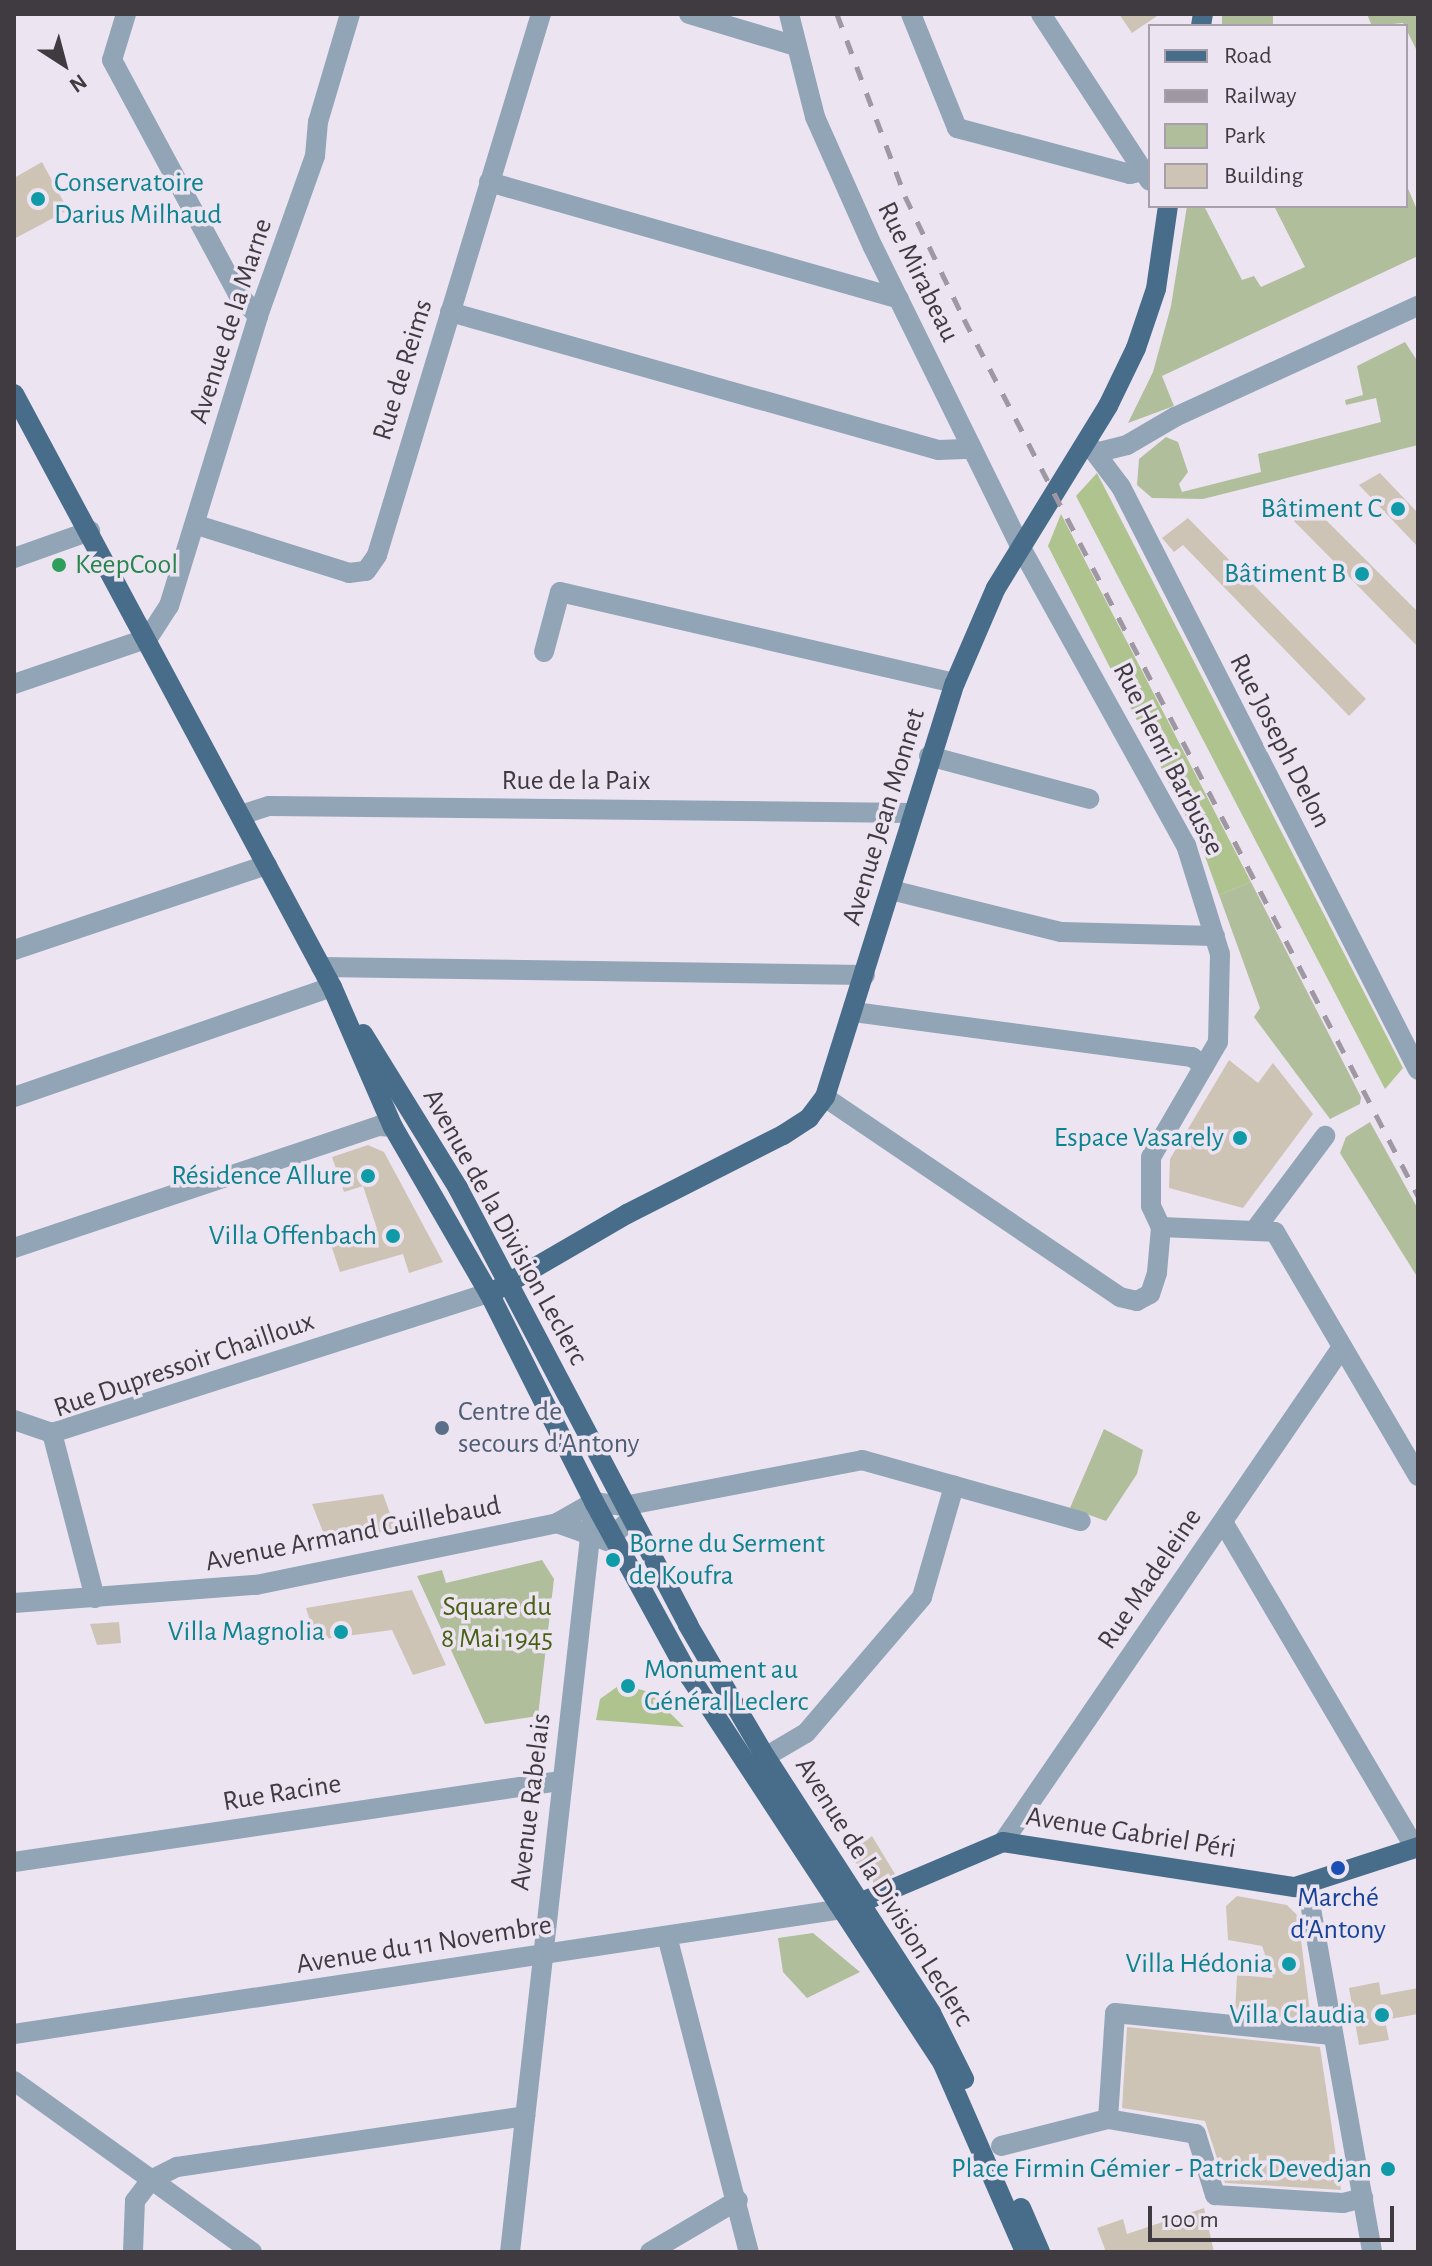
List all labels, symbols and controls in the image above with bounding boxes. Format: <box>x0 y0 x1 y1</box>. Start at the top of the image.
north arrow <box>24 24 104 104</box>
legend <box>1148 24 1408 208</box>
text: Road <box>1224 44 1272 68</box>
text: N <box>65 70 91 97</box>
text: Railway <box>1224 84 1296 108</box>
text: Park <box>1224 124 1265 148</box>
text: Building <box>1224 164 1303 188</box>
place label: Conservatoire Darius Milhaud <box>54 166 222 232</box>
marker: Conservatoire Darius Milhaud <box>29 190 47 208</box>
street label: Rue Mirabeau <box>870 196 966 348</box>
street label: Avenue de la Marne <box>182 214 280 428</box>
street label: Rue de Reims <box>366 295 440 445</box>
place label: Bâtiment C <box>1260 492 1382 526</box>
marker: Bâtiment C <box>1389 500 1407 518</box>
place label: KeepCool <box>75 548 178 582</box>
marker: KeepCool <box>50 556 68 574</box>
place label: Bâtiment B <box>1224 557 1346 591</box>
marker: Bâtiment B <box>1353 565 1371 583</box>
street label: Rue Joseph Delon <box>1222 648 1338 834</box>
street label: Rue Henri Barbusse <box>1105 657 1231 861</box>
street label: Avenue Jean Monnet <box>835 705 933 929</box>
street label: Rue de la Paix <box>502 764 650 798</box>
street label: Avenue de la Division Leclerc <box>415 1083 595 1371</box>
place label: Espace Vasarely <box>1054 1121 1224 1155</box>
marker: Espace Vasarely <box>1231 1129 1249 1147</box>
place label: Résidence Allure <box>171 1159 352 1193</box>
marker: Résidence Allure <box>359 1167 377 1185</box>
place label: Villa Offenbach <box>209 1219 377 1253</box>
marker: Villa Offenbach <box>384 1227 402 1245</box>
street label: Rue Dupressoir Chailloux <box>50 1305 318 1425</box>
place label: Centre de secours d'Antony <box>458 1395 640 1461</box>
marker: Centre de secours d'Antony <box>433 1419 451 1437</box>
street label: Avenue Armand Guillebaud <box>203 1489 503 1579</box>
street label: Rue Madeleine <box>1091 1502 1209 1656</box>
place label: Borne du Serment de Koufra <box>629 1527 825 1593</box>
marker: Borne du Serment de Koufra <box>604 1551 622 1569</box>
park label: Square du 8 Mai 1945 <box>441 1590 553 1656</box>
place label: Villa Magnolia <box>168 1615 325 1649</box>
marker: Villa Magnolia <box>332 1623 350 1641</box>
place label: Monument au Général Leclerc <box>644 1653 808 1719</box>
marker: Monument au Général Leclerc <box>619 1677 637 1695</box>
street label: Avenue Rabelais <box>503 1711 559 1893</box>
street label: Avenue de la Division Leclerc <box>787 1751 981 2033</box>
street label: Rue Racine <box>220 1767 344 1819</box>
street label: Avenue Gabriel Péri <box>1024 1800 1238 1866</box>
marker: Marché d'Antony <box>1329 1859 1347 1877</box>
place label: Marché d'Antony <box>1290 1881 1386 1947</box>
street label: Avenue du 11 Novembre <box>294 1908 554 1982</box>
place label: Villa Hédonia <box>1125 1947 1273 1981</box>
marker: Villa Hédonia <box>1280 1955 1298 1973</box>
place label: Villa Claudia <box>1229 1998 1366 2032</box>
marker: Villa Claudia <box>1373 2006 1391 2024</box>
place label: Place Firmin Gémier - Patrick Devedjan <box>951 2152 1372 2186</box>
marker: Place Firmin Gémier - Patrick Devedjan <box>1379 2160 1397 2178</box>
scale bar <box>1152 2190 1398 2240</box>
text: 100 m <box>1162 2208 1219 2232</box>

